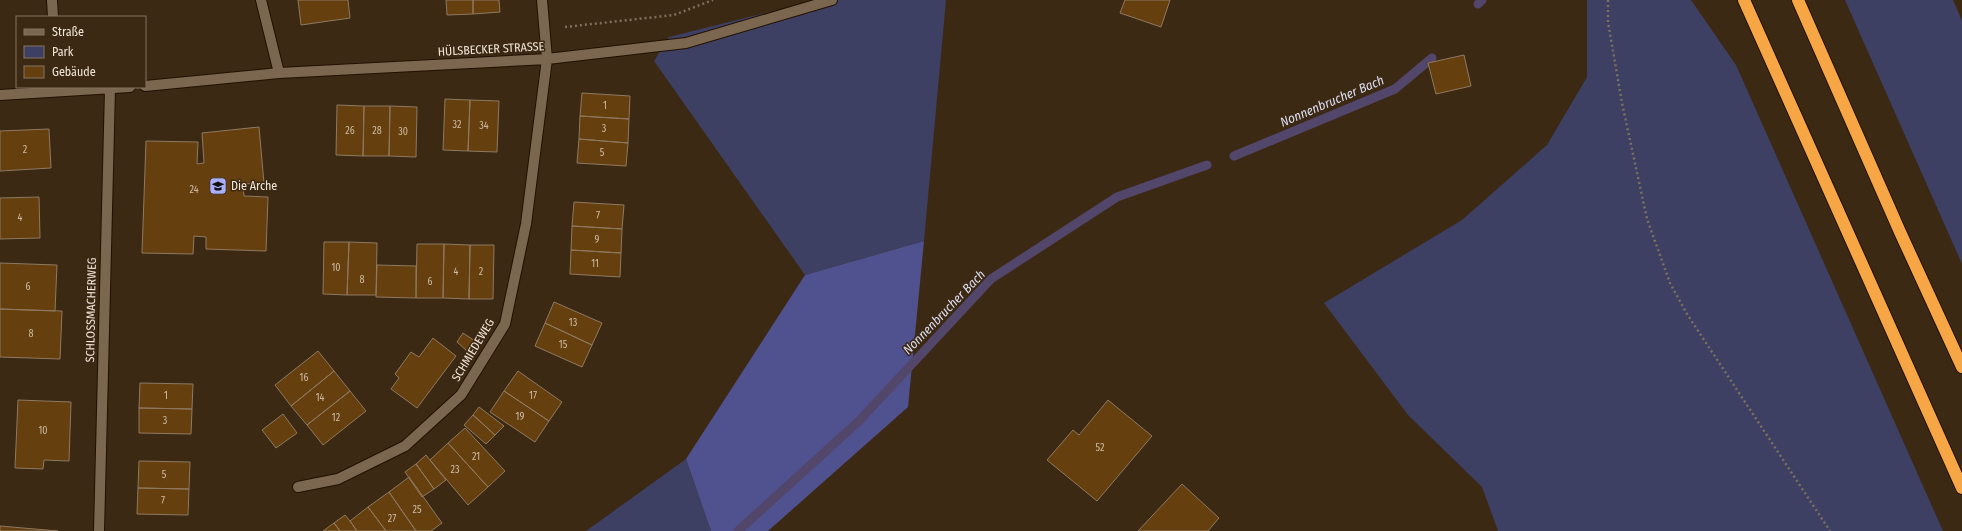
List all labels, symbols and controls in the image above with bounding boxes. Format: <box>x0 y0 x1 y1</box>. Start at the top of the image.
legend <box>16 16 146 88</box>
text: Straße <box>52 25 84 39</box>
street label: HÜLSBECKER STRASSE <box>437 37 545 59</box>
text: Park <box>52 45 74 59</box>
text: Gebäude <box>52 65 96 79</box>
water label: Nonnenbrucher Bach <box>1278 72 1386 130</box>
house number: 1 <box>603 100 607 112</box>
house number: 32 <box>453 119 462 131</box>
house number: 34 <box>479 120 489 132</box>
house number: 3 <box>602 123 607 135</box>
house number: 26 <box>345 125 355 137</box>
house number: 28 <box>372 125 382 137</box>
house number: 30 <box>398 126 408 138</box>
house number: 2 <box>23 144 28 156</box>
house number: 5 <box>600 147 605 159</box>
school or university icon: Die Arche <box>208 176 228 196</box>
place label: Die Arche <box>231 179 277 193</box>
house number: 24 <box>189 184 199 196</box>
house number: 7 <box>596 210 600 222</box>
house number: 4 <box>18 212 23 224</box>
house number: 9 <box>595 234 600 246</box>
street label: SCHLOSSMACHERWEG <box>83 257 99 363</box>
house number: 11 <box>591 258 599 270</box>
house number: 10 <box>331 262 341 274</box>
house number: 4 <box>454 266 459 278</box>
house number: 2 <box>479 266 484 278</box>
water label: Nonnenbrucher Bach <box>900 267 988 357</box>
house number: 8 <box>360 274 365 286</box>
house number: 6 <box>428 276 433 288</box>
house number: 6 <box>26 281 31 293</box>
street label: SCHMIEDEWEG <box>449 316 497 384</box>
house number: 13 <box>569 317 578 329</box>
house number: 8 <box>29 328 34 340</box>
house number: 15 <box>559 339 568 351</box>
house number: 16 <box>300 372 308 384</box>
house number: 1 <box>164 390 168 402</box>
house number: 17 <box>529 390 537 402</box>
house number: 14 <box>316 392 325 404</box>
house number: 19 <box>516 411 525 423</box>
house number: 12 <box>332 412 341 424</box>
house number: 3 <box>163 415 168 427</box>
house number: 10 <box>38 425 48 437</box>
house number: 52 <box>1096 442 1105 454</box>
house number: 21 <box>472 451 480 463</box>
house number: 23 <box>451 464 460 476</box>
house number: 5 <box>162 469 167 481</box>
house number: 7 <box>161 495 165 507</box>
house number: 25 <box>413 504 422 516</box>
house number: 27 <box>388 513 396 525</box>

